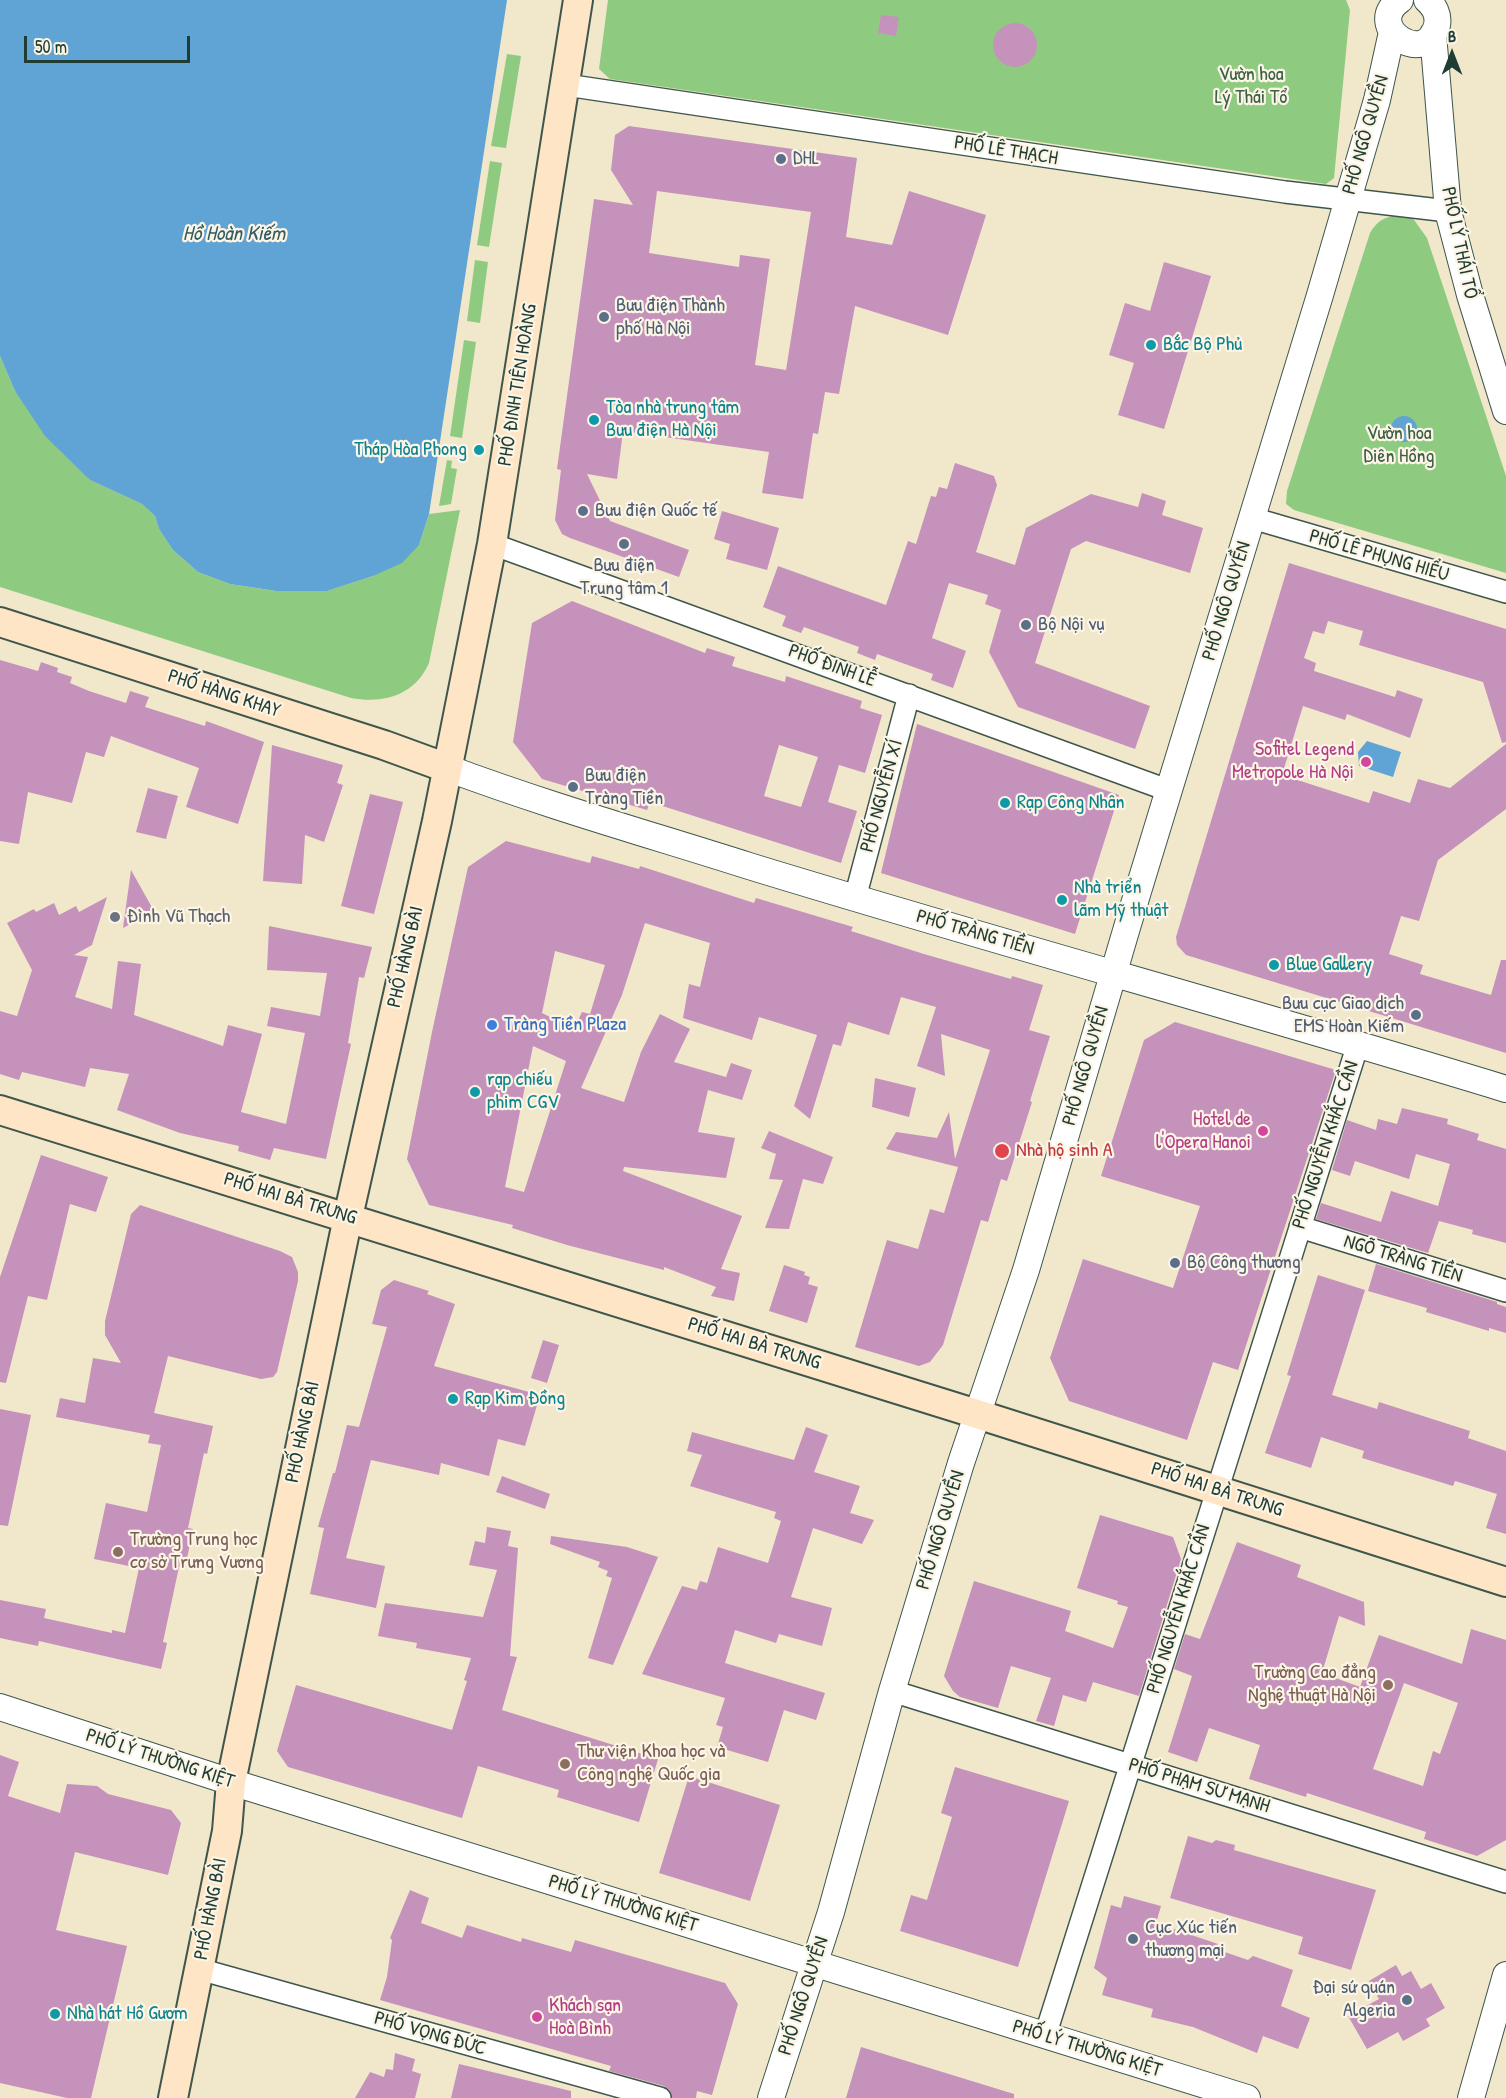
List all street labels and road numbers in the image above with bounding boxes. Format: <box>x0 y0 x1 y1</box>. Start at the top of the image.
street label: PHỐ NGÔ QUYỀN <box>1338 73 1394 197</box>
street label: PHỐ LÊ THẠCH <box>953 131 1059 171</box>
street label: PHỐ LÝ THÁI TỔ <box>1435 185 1483 301</box>
street label: PHỐ ĐINH TIÊN HOÀNG <box>493 302 543 468</box>
street label: PHỐ LÊ PHỤNG HIỂU <box>1306 525 1452 587</box>
street label: PHỐ NGÔ QUYỀN <box>1198 539 1256 663</box>
street label: PHỐ ĐINH LỄ <box>785 639 879 693</box>
street label: PHỐ HÀNG KHAY <box>165 664 283 724</box>
street label: PHỐ NGUYỄN XÍ <box>855 737 909 855</box>
street label: PHỐ HÀNG BÀI <box>383 904 429 1010</box>
street label: PHỐ TRÀNG TIỀN <box>913 905 1037 961</box>
street label: PHỐ NGÔ QUYỀN <box>1058 1004 1114 1128</box>
street label: PHỐ NGUYỄN KHẮC CẦN <box>1287 1058 1365 1232</box>
street label: PHỐ HAI BÀ TRƯNG <box>221 1167 359 1231</box>
street label: NGÕ TRÀNG TIỀN <box>1341 1230 1465 1288</box>
street label: PHỐ HAI BÀ TRƯNG <box>685 1312 823 1376</box>
street label: PHỐ HÀNG BÀI <box>281 1379 325 1485</box>
street label: PHỐ HAI BÀ TRƯNG <box>1148 1457 1286 1523</box>
street label: PHỐ NGÔ QUYỀN <box>912 1468 970 1592</box>
street label: PHỐ NGUYỄN KHẮC CẦN <box>1142 1522 1216 1696</box>
street label: PHỐ LÝ THƯỜNG KIỆT <box>83 1724 237 1794</box>
street label: PHỐ PHẠM SƯ MẠNH <box>1125 1753 1273 1819</box>
street label: PHỐ HÀNG BÀI <box>189 1856 233 1962</box>
street label: PHỐ LÝ THƯỜNG KIỆT <box>546 1870 700 1938</box>
street label: PHỐ NGÔ QUYỀN <box>774 1934 834 2058</box>
street label: PHỐ VỌNG ĐỨC <box>371 2007 489 2061</box>
street label: PHỐ LÝ THƯỜNG KIỆT <box>1010 2015 1164 2083</box>

